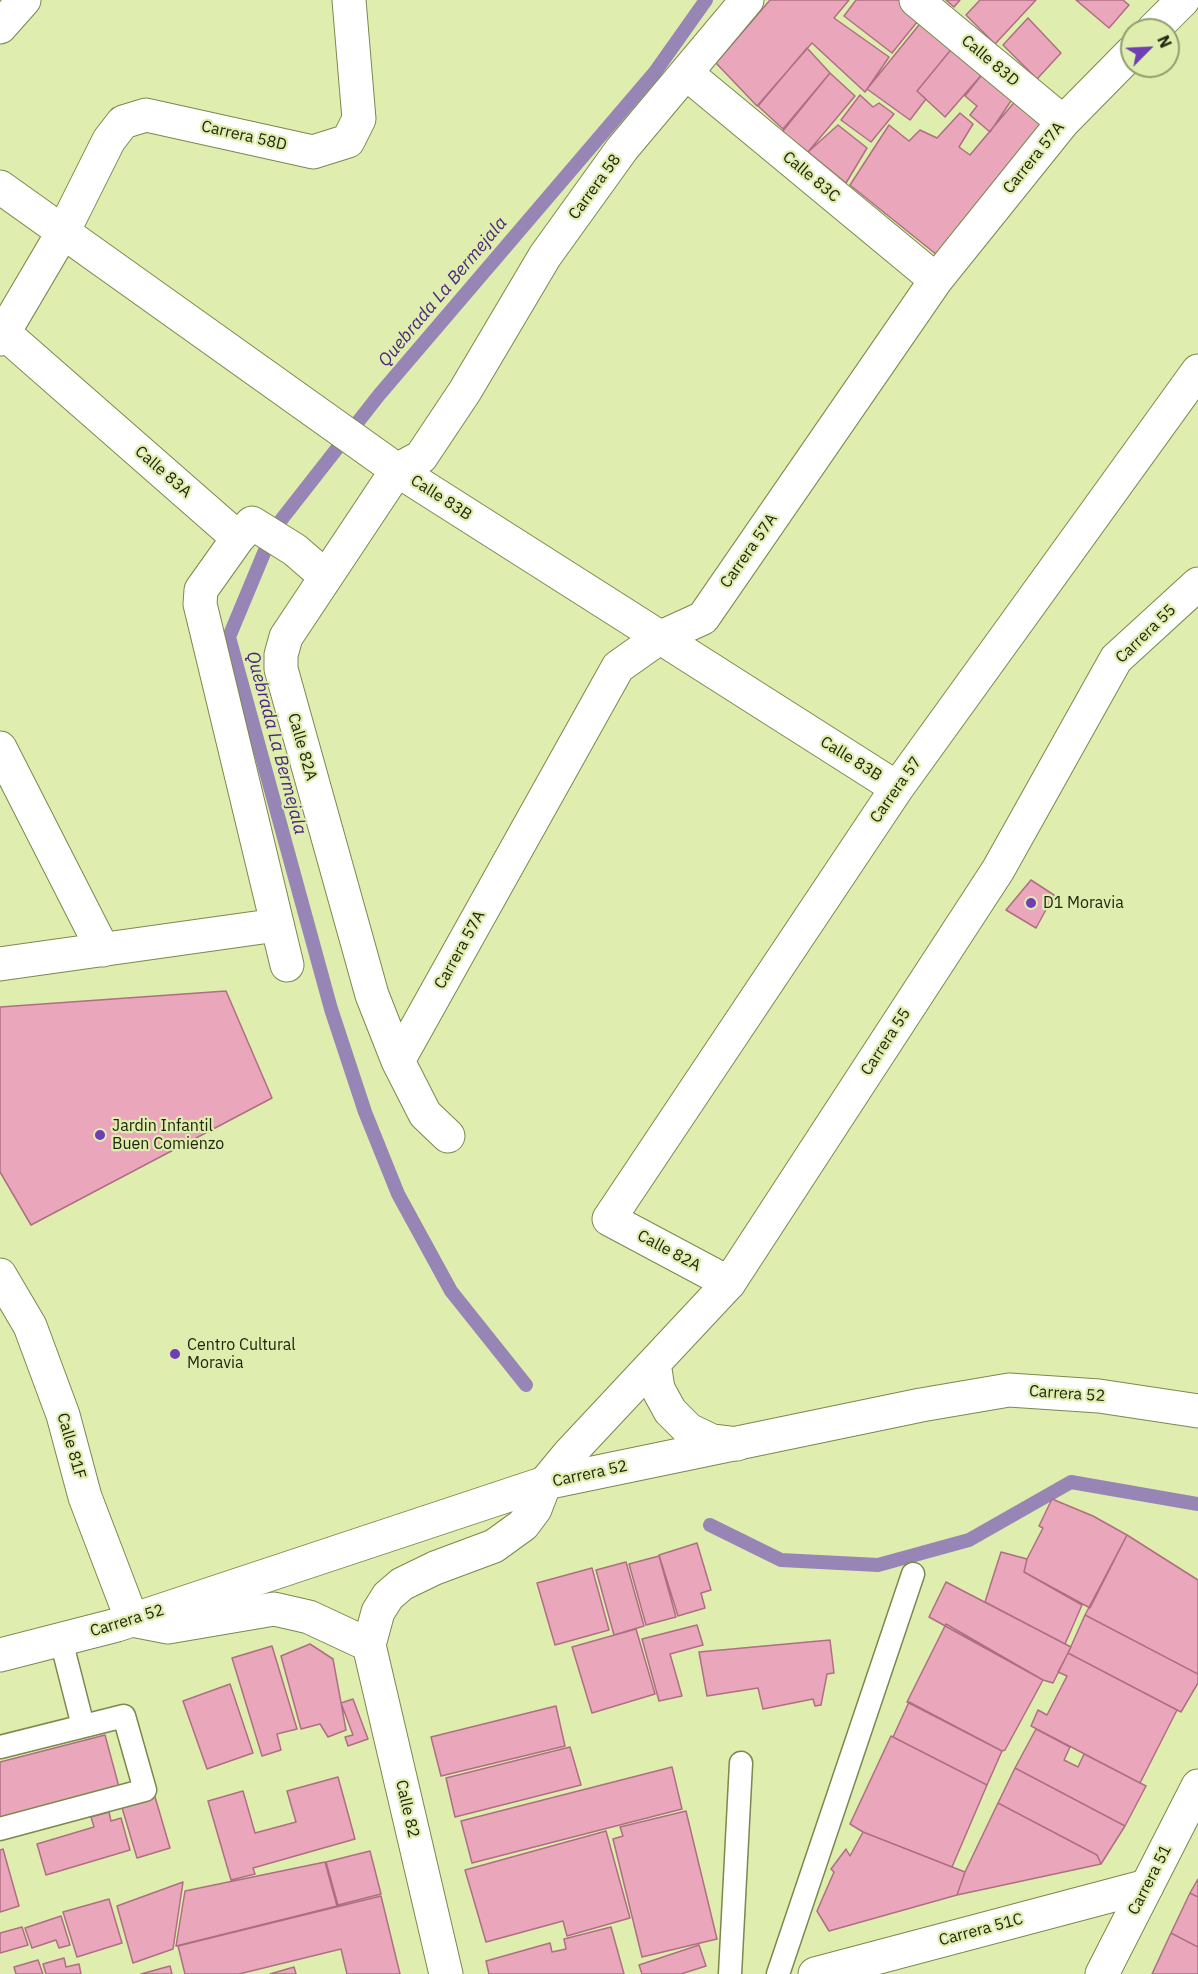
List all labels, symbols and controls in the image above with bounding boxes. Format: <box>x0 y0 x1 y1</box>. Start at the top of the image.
north arrow <box>1120 18 1180 78</box>
street label: Calle 83D <box>957 31 1023 91</box>
text: N <box>1153 32 1176 51</box>
street label: Carrera 58D <box>199 117 289 155</box>
street label: Carrera 57A <box>999 118 1069 198</box>
street label: Calle 83C <box>778 148 844 206</box>
street label: Carrera 58 <box>565 151 625 223</box>
water label: Quebrada La Bermejala <box>374 213 512 371</box>
street label: Calle 83A <box>131 442 195 502</box>
street label: Calle 83B <box>407 471 475 525</box>
street label: Carrera 57A <box>716 510 782 592</box>
street label: Carrera 55 <box>1112 601 1180 667</box>
water label: Quebrada La Bermejala <box>241 649 311 837</box>
street label: Calle 82A <box>283 711 321 783</box>
street label: Calle 83B <box>817 732 885 786</box>
street label: Carrera 57 <box>866 753 926 827</box>
place label: D1 Moravia <box>1043 893 1124 913</box>
marker: D1 Moravia <box>1024 896 1038 910</box>
street label: Carrera 57A <box>431 908 489 992</box>
street label: Carrera 55 <box>857 1005 915 1079</box>
place label: Jardin Infantil Buen Comienzo <box>112 1116 224 1154</box>
marker: Jardin Infantil Buen Comienzo <box>93 1128 107 1142</box>
street label: Calle 82A <box>634 1226 704 1276</box>
place label: Centro Cultural Moravia <box>187 1335 296 1373</box>
marker: Centro Cultural Moravia <box>168 1347 182 1361</box>
street label: Carrera 52 <box>1028 1382 1106 1406</box>
street label: Calle 81F <box>52 1411 90 1481</box>
street label: Carrera 52 <box>551 1457 629 1491</box>
street label: Carrera 52 <box>88 1601 166 1641</box>
street label: Calle 82 <box>391 1778 423 1840</box>
street label: Carrera 51 <box>1124 1842 1176 1918</box>
street label: Carrera 51C <box>937 1910 1025 1950</box>

